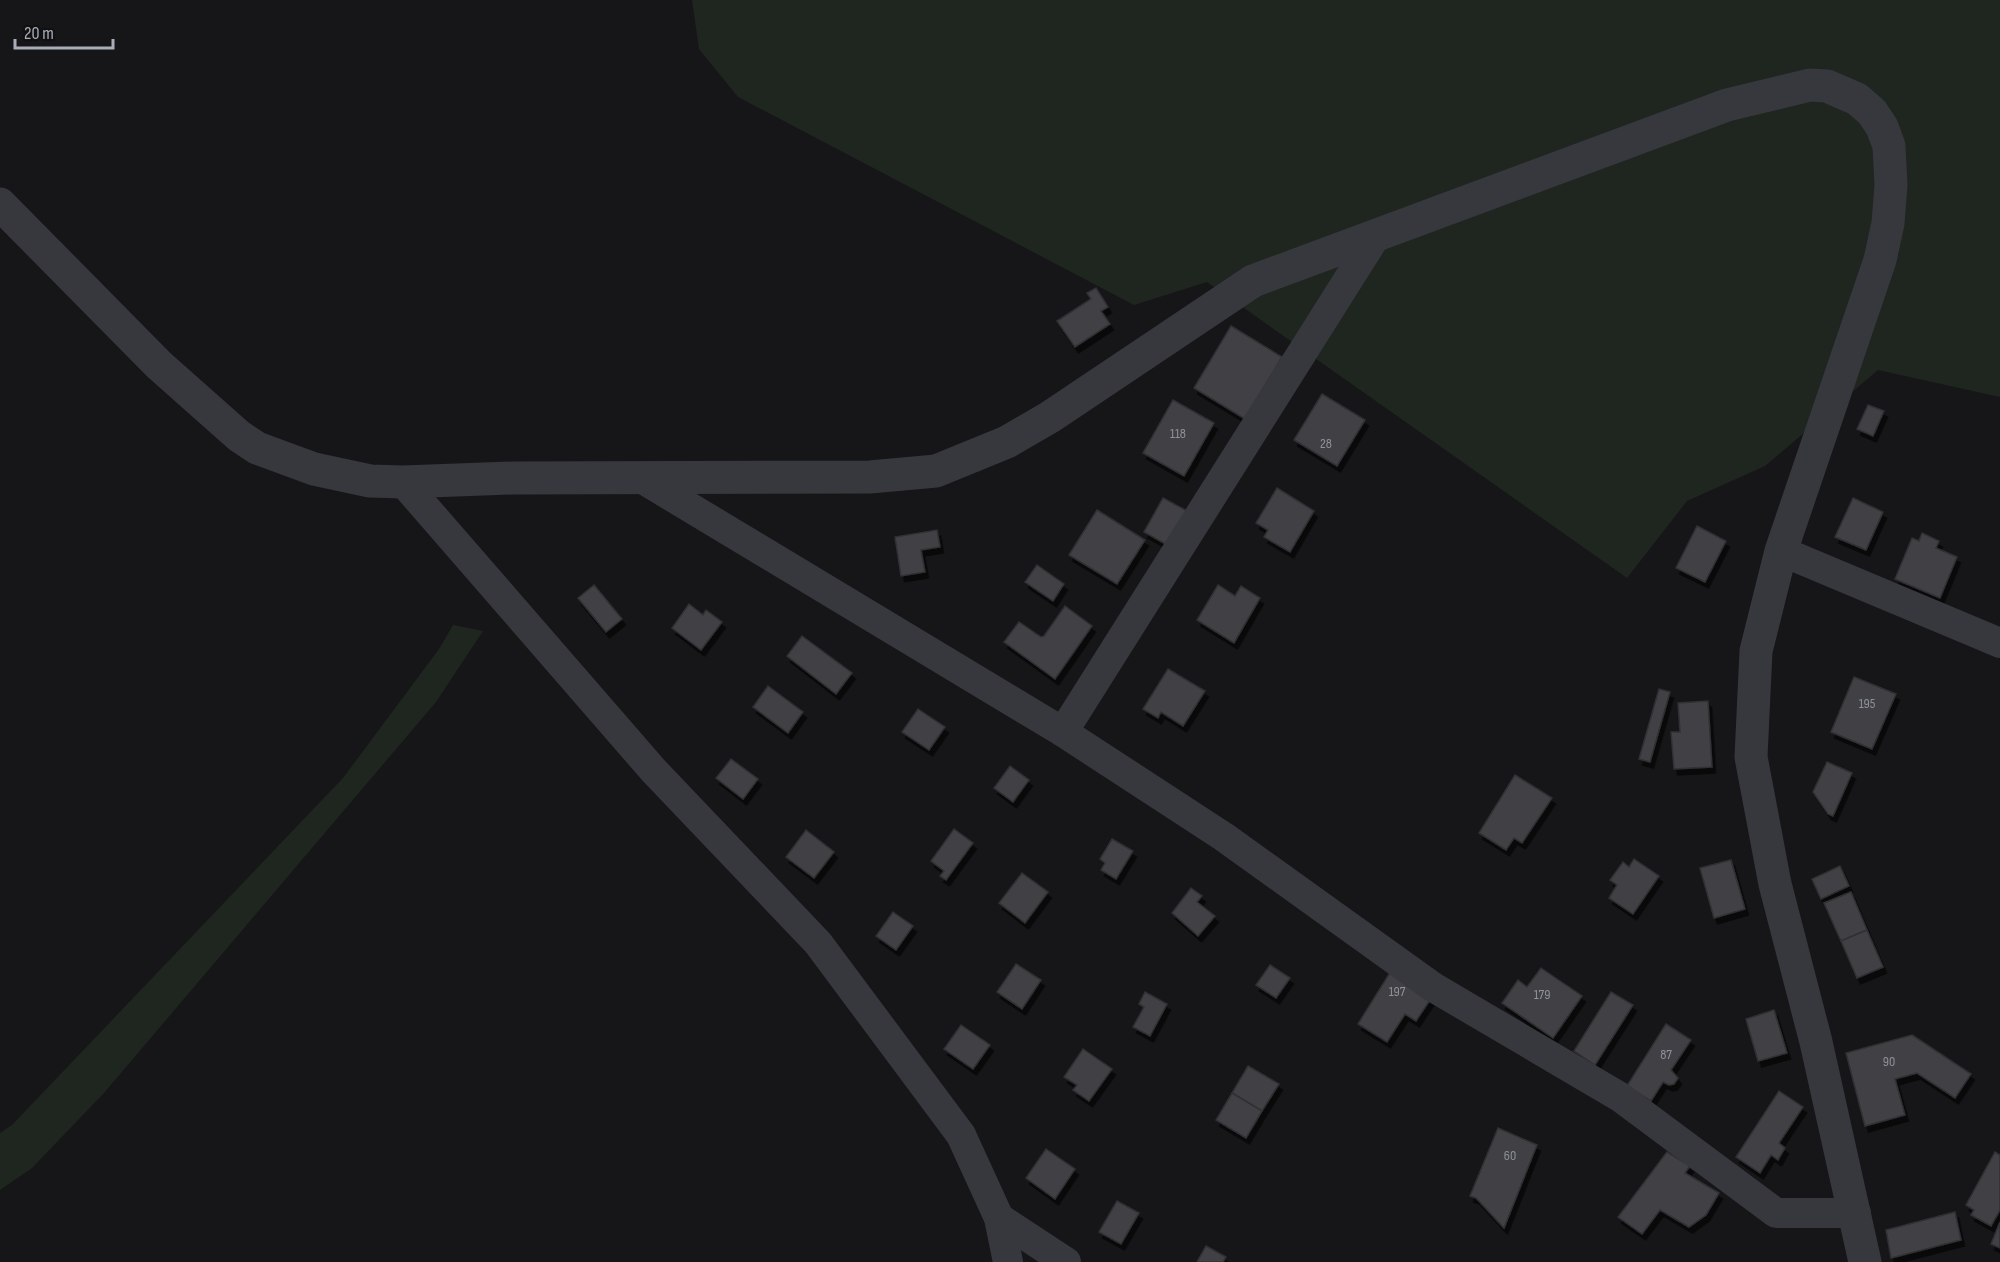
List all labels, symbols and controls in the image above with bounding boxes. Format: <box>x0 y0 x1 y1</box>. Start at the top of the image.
scale bar <box>15 12 112 50</box>
text: 20 m <box>24 23 54 44</box>
house number: 118 <box>1170 425 1186 442</box>
house number: 28 <box>1320 435 1332 452</box>
house number: 195 <box>1859 695 1876 712</box>
house number: 197 <box>1389 983 1406 1000</box>
house number: 179 <box>1534 986 1550 1003</box>
house number: 87 <box>1660 1046 1672 1063</box>
house number: 90 <box>1883 1053 1895 1070</box>
house number: 60 <box>1504 1147 1516 1164</box>

